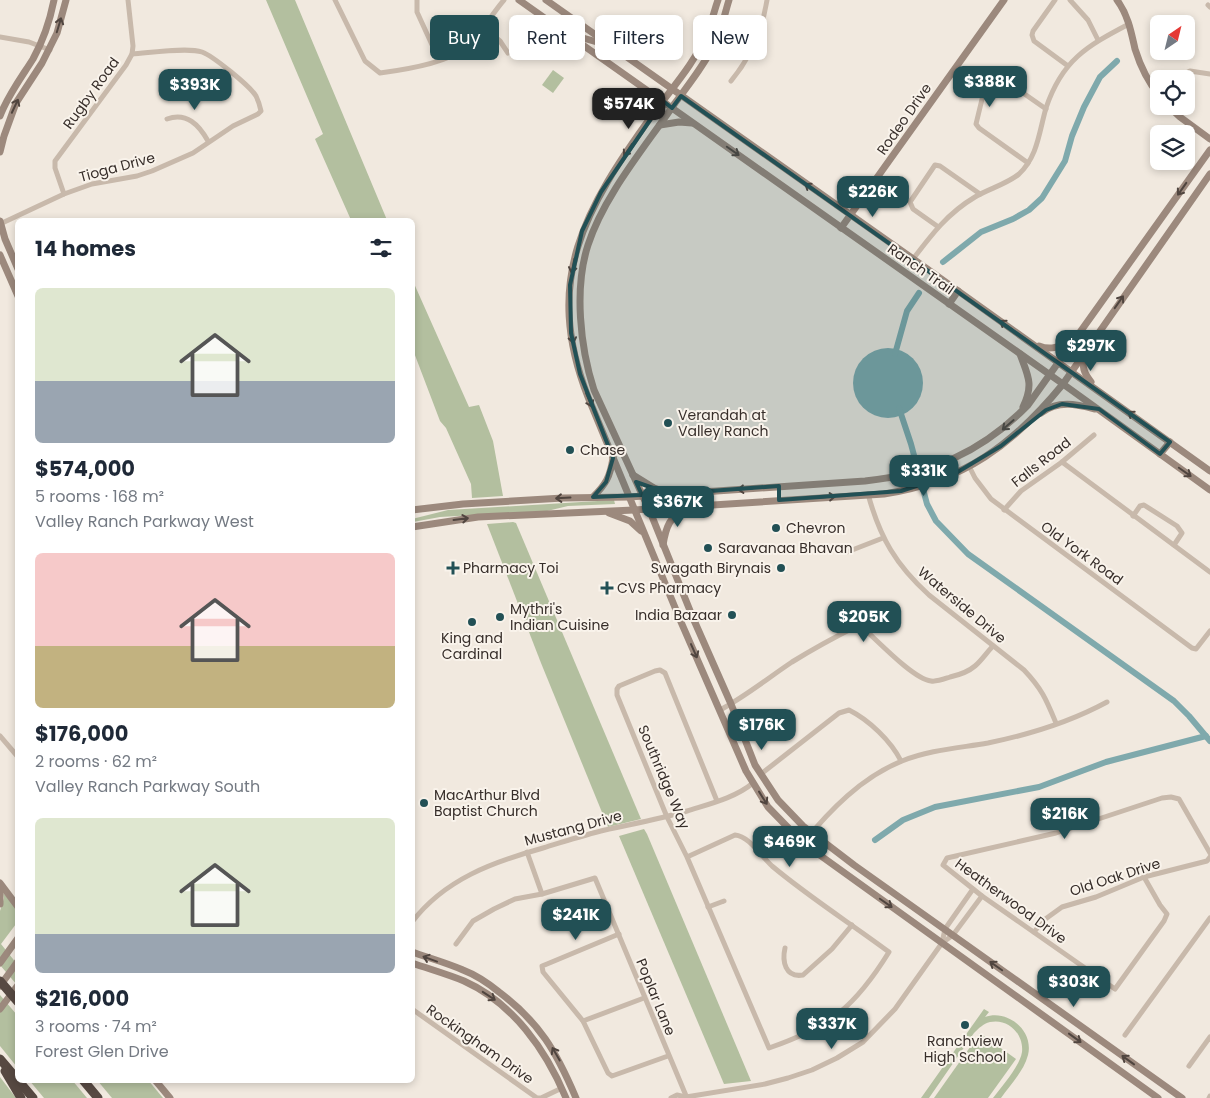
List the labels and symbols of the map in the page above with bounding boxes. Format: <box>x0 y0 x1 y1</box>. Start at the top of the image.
north arrow <box>1150 15 1195 60</box>
one-way arrow <box>55 18 65 34</box>
street label: Rugby Road <box>58 53 124 133</box>
pin: $388K <box>955 66 1025 108</box>
pin: $393K <box>160 68 230 111</box>
street label: Rodeo Drive <box>872 79 936 159</box>
pin: $574K <box>594 88 664 130</box>
one-way arrow <box>11 99 21 114</box>
one-way arrow <box>623 143 633 157</box>
one-way arrow <box>726 146 740 156</box>
street label: Tioga Drive <box>77 147 157 187</box>
pin: $226K <box>838 176 908 218</box>
one-way arrow <box>1177 182 1187 196</box>
one-way arrow <box>804 183 818 193</box>
street label: Ranch Trail <box>884 239 958 299</box>
one-way arrow <box>567 258 577 274</box>
one-way arrow <box>1114 296 1124 310</box>
one-way arrow <box>999 320 1013 330</box>
one-way arrow <box>567 328 577 344</box>
pin: $297K <box>1056 330 1126 372</box>
one-way arrow <box>585 392 595 407</box>
place label: Verandah at Valley Ranch <box>678 405 769 441</box>
one-way arrow <box>1127 411 1141 421</box>
marker: Verandah at Valley Ranch <box>662 417 674 429</box>
one-way arrow <box>1001 420 1014 431</box>
street label: Falls Road <box>1007 432 1075 492</box>
place label: Chase <box>580 440 626 460</box>
marker: Chase <box>564 444 576 456</box>
pin: $331K <box>889 454 959 497</box>
one-way arrow <box>1178 467 1192 477</box>
one-way arrow <box>738 484 754 493</box>
pin: $367K <box>643 486 713 528</box>
one-way arrow <box>819 492 835 502</box>
one-way arrow <box>555 494 571 503</box>
one-way arrow <box>452 514 468 524</box>
street label: Old York Road <box>1037 516 1127 590</box>
place label: Chevron <box>786 518 845 538</box>
marker: Chevron <box>770 522 782 534</box>
place label: Saravanaa Bhavan <box>718 538 853 558</box>
marker: Saravanaa Bhavan <box>702 542 714 554</box>
place label: Pharmacy Toi <box>463 558 559 578</box>
place label: Swagath Birynais <box>651 558 771 578</box>
marker: Pharmacy Toi <box>447 562 459 574</box>
marker: Swagath Birynais <box>775 562 787 574</box>
street label: Waterside Drive <box>913 562 1011 648</box>
place label: CVS Pharmacy <box>617 578 721 598</box>
marker: CVS Pharmacy <box>601 582 613 594</box>
place label: Mythri's Indian Cuisine <box>510 599 609 635</box>
pin: $205K <box>829 600 899 643</box>
place label: India Bazaar <box>635 605 722 625</box>
marker: India Bazaar <box>726 609 738 621</box>
marker: Mythri's Indian Cuisine <box>494 611 506 623</box>
marker: King and Cardinal <box>466 616 478 628</box>
place label: King and Cardinal <box>441 628 503 664</box>
one-way arrow <box>690 643 699 658</box>
pin: $176K <box>727 708 797 751</box>
street label: Southridge Way <box>633 722 695 832</box>
place label: MacArthur Blvd Baptist Church <box>434 785 540 821</box>
one-way arrow <box>758 791 768 805</box>
marker: MacArthur Blvd Baptist Church <box>418 797 430 809</box>
pin: $216K <box>1030 798 1100 840</box>
street label: Mustang Drive <box>522 805 624 851</box>
pin: $469K <box>755 826 825 868</box>
street label: Old Oak Drive <box>1067 853 1163 901</box>
street label: Heatherwood Drive <box>951 854 1071 949</box>
pin: $241K <box>541 898 611 941</box>
one-way arrow <box>878 898 892 908</box>
one-way arrow <box>423 954 438 963</box>
street label: Poplar Lane <box>631 955 681 1039</box>
one-way arrow <box>990 960 1003 971</box>
pin: $303K <box>1039 966 1109 1008</box>
one-way arrow <box>482 991 496 1001</box>
street label: Rockingham Drive <box>422 999 538 1089</box>
pin: $337K <box>797 1008 867 1050</box>
marker: Ranchview High School <box>959 1019 971 1031</box>
place label: Ranchview High School <box>924 1031 1006 1067</box>
one-way arrow <box>1068 1033 1082 1043</box>
one-way arrow <box>551 1046 561 1061</box>
one-way arrow <box>1121 1055 1135 1065</box>

